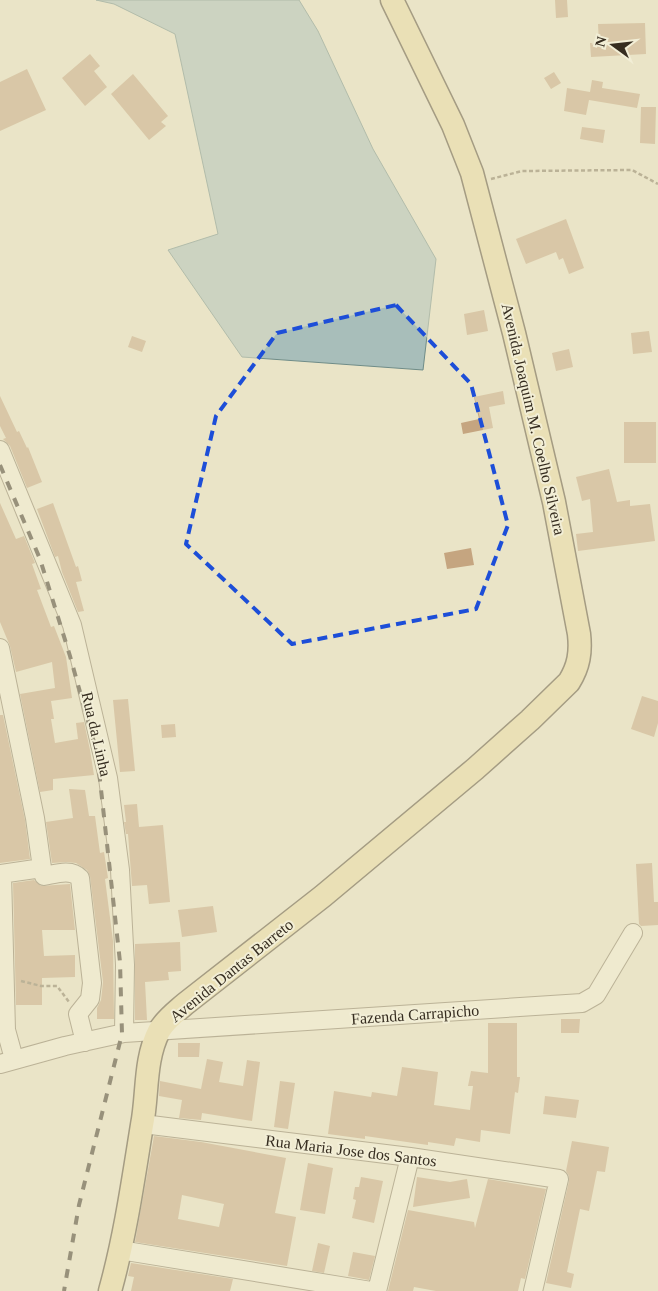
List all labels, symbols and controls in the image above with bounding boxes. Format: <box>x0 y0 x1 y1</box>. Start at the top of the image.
north arrow <box>588 20 638 70</box>
text: N <box>592 35 609 49</box>
street label: Avenida Joaquim M. Coelho Silveira <box>498 302 569 537</box>
street label: Rua da Linha <box>79 690 114 778</box>
street label: Avenida Dantas Barreto <box>166 916 296 1025</box>
street label: Fazenda Carrapicho <box>350 1002 480 1028</box>
street label: Rua Maria Jose dos Santos <box>264 1132 438 1169</box>

